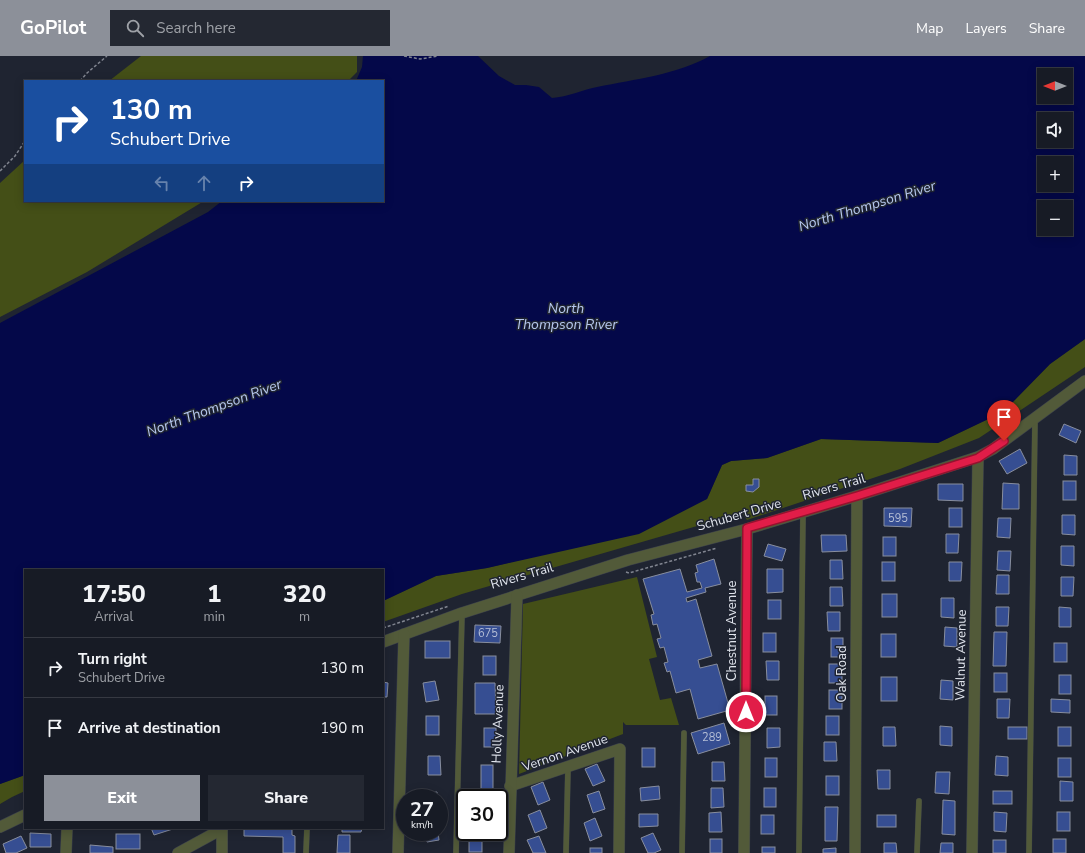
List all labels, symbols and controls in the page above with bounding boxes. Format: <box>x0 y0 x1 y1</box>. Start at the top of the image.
search box <box>110 10 390 46</box>
text: GoPilot <box>20 15 86 41</box>
icon: search <box>124 17 146 39</box>
text: Search here <box>156 18 236 38</box>
text: Map <box>916 19 943 38</box>
text: Layers <box>965 19 1007 38</box>
text: Share <box>1029 19 1065 38</box>
north arrow <box>1037 68 1073 104</box>
map controls <box>1037 68 1073 236</box>
text: 130 m <box>110 91 193 129</box>
icon: right <box>44 96 96 148</box>
button: sound <box>1037 112 1073 148</box>
text: Schubert Drive <box>110 127 230 151</box>
button: + <box>1037 156 1073 192</box>
icon: left <box>151 172 173 194</box>
icon: ahead <box>193 172 215 194</box>
icon: right <box>235 172 257 194</box>
water label: North Thompson River <box>796 176 939 236</box>
button: − <box>1037 200 1073 236</box>
water label: North Thompson River <box>515 299 618 334</box>
water label: North Thompson River <box>144 374 285 441</box>
pin <box>987 400 1021 441</box>
icon: arrive <box>993 406 1015 428</box>
street label: Rivers Trail <box>800 469 868 505</box>
street label: Schubert Drive <box>695 494 783 536</box>
house number: 595 <box>888 511 908 526</box>
street label: Rivers Trail <box>488 558 556 594</box>
text: 17:50 <box>82 578 146 610</box>
text: 1 <box>207 578 222 610</box>
text: 320 <box>283 578 326 610</box>
street label: Chestnut Avenue <box>723 581 741 681</box>
text: Arrival <box>94 608 133 626</box>
text: min <box>204 608 225 626</box>
text: m <box>299 608 310 626</box>
street label: Walnut Avenue <box>951 609 971 701</box>
house number: 675 <box>478 626 498 641</box>
street label: Oak Road <box>833 646 851 702</box>
text: Turn right <box>78 649 147 669</box>
icon: right <box>44 657 66 679</box>
text: 130 m <box>320 658 364 678</box>
text: Schubert Drive <box>78 669 165 687</box>
street label: Holly Avenue <box>488 684 508 764</box>
position arrow <box>725 691 767 733</box>
icon: arrive <box>44 717 66 739</box>
text: Arrive at destination <box>78 718 221 738</box>
text: 190 m <box>320 718 364 738</box>
street label: Vernon Avenue <box>519 730 610 776</box>
house number: 289 <box>702 730 722 745</box>
button: Exit <box>44 775 200 821</box>
button: Share <box>208 775 364 821</box>
speed limit sign: 30 <box>456 789 508 841</box>
text: 27 <box>410 796 434 823</box>
text: km/h <box>411 818 433 832</box>

